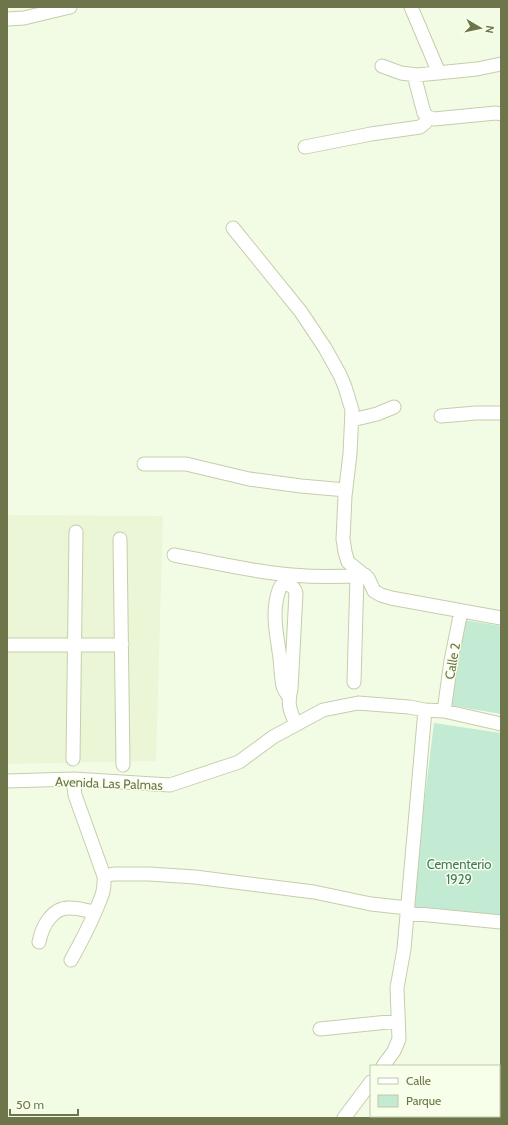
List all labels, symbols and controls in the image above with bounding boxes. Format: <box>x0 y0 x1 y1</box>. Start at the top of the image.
north arrow <box>460 8 500 48</box>
text: N <box>482 25 497 35</box>
street label: Calle 2 <box>441 641 463 680</box>
street label: Avenida Las Palmas <box>55 773 164 793</box>
park label: Cementerio 1929 <box>427 856 491 887</box>
legend <box>370 1065 500 1117</box>
text: Calle <box>406 1073 431 1088</box>
scale bar <box>10 1091 78 1117</box>
text: Parque <box>406 1093 441 1108</box>
text: 50 m <box>16 1097 44 1112</box>

